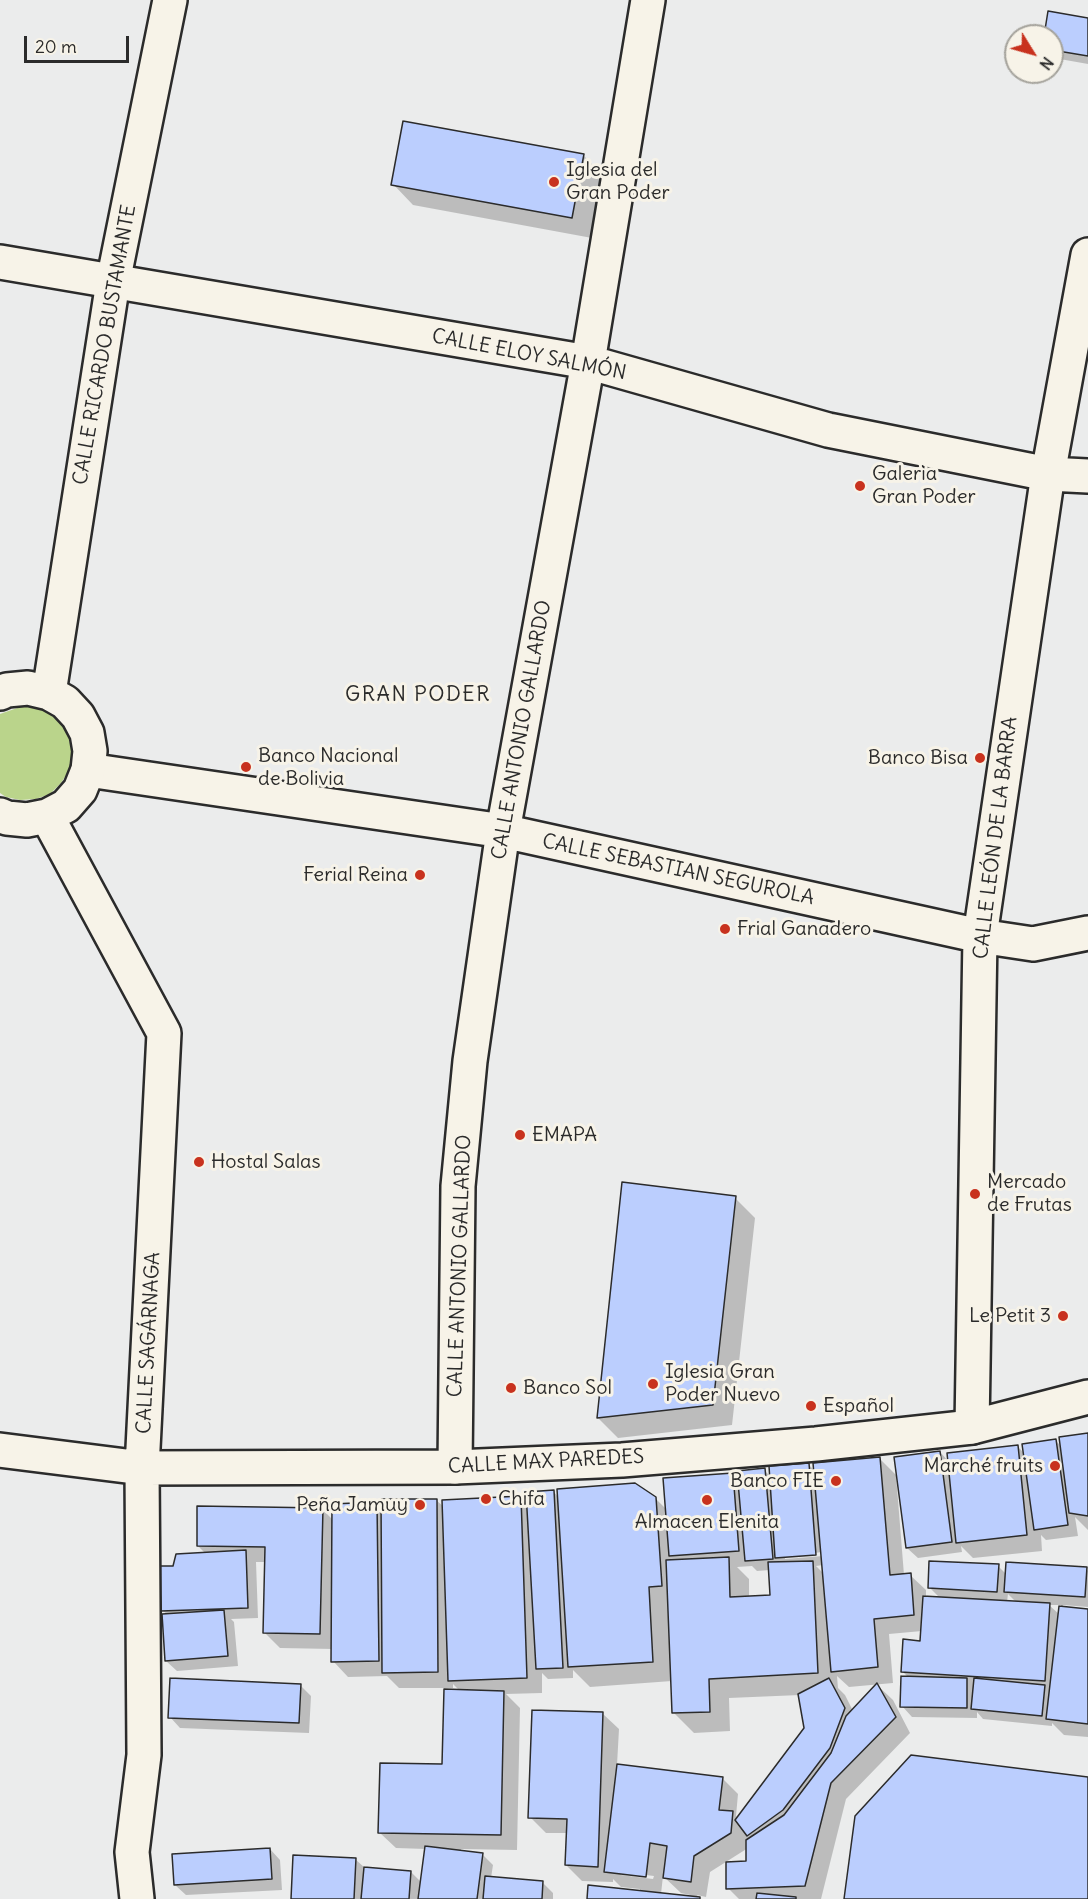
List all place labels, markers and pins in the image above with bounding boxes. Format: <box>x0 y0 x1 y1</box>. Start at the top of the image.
place label: Iglesia del Gran Poder <box>566 158 670 205</box>
marker: Iglesia del Gran Poder <box>547 175 561 189</box>
place label: Galerìa Gran Poder <box>872 462 976 509</box>
marker: Galerìa Gran Poder <box>853 479 867 493</box>
place label: Banco Nacional de Bolivia <box>258 744 398 791</box>
place label: Banco Bisa <box>868 746 968 770</box>
marker: Banco Bisa <box>973 751 987 765</box>
marker: Banco Nacional de Bolivia <box>239 760 253 774</box>
place label: Ferial Reina <box>303 863 408 887</box>
marker: Ferial Reina <box>413 868 427 882</box>
place label: Frial Ganadero <box>737 917 871 941</box>
marker: Frial Ganadero <box>718 922 732 936</box>
place label: EMAPA <box>532 1123 597 1147</box>
marker: EMAPA <box>513 1128 527 1142</box>
place label: Hostal Salas <box>211 1150 321 1174</box>
marker: Hostal Salas <box>192 1155 206 1169</box>
place label: Mercado de Frutas <box>987 1170 1072 1217</box>
marker: Mercado de Frutas <box>968 1187 982 1201</box>
place label: Le Petit 3 <box>969 1304 1051 1328</box>
marker: Le Petit 3 <box>1056 1309 1070 1323</box>
place label: Iglesia Gran Poder Nuevo <box>665 1360 780 1407</box>
place label: Banco Sol <box>523 1376 612 1400</box>
marker: Iglesia Gran Poder Nuevo <box>646 1377 660 1391</box>
marker: Banco Sol <box>504 1381 518 1395</box>
place label: Español <box>823 1394 894 1418</box>
marker: Español <box>804 1399 818 1413</box>
place label: Marché fruits <box>924 1454 1043 1478</box>
marker: Marché fruits <box>1048 1459 1062 1473</box>
place label: Banco FIE <box>730 1469 824 1493</box>
marker: Banco FIE <box>829 1474 843 1488</box>
place label: Chifa <box>498 1487 545 1511</box>
marker: Chifa <box>479 1492 493 1506</box>
place label: Peña Jamuy <box>296 1493 408 1517</box>
marker: Almacen Elenita <box>700 1493 714 1507</box>
marker: Peña Jamuy <box>413 1498 427 1512</box>
place label: Almacen Elenita <box>635 1510 779 1534</box>

